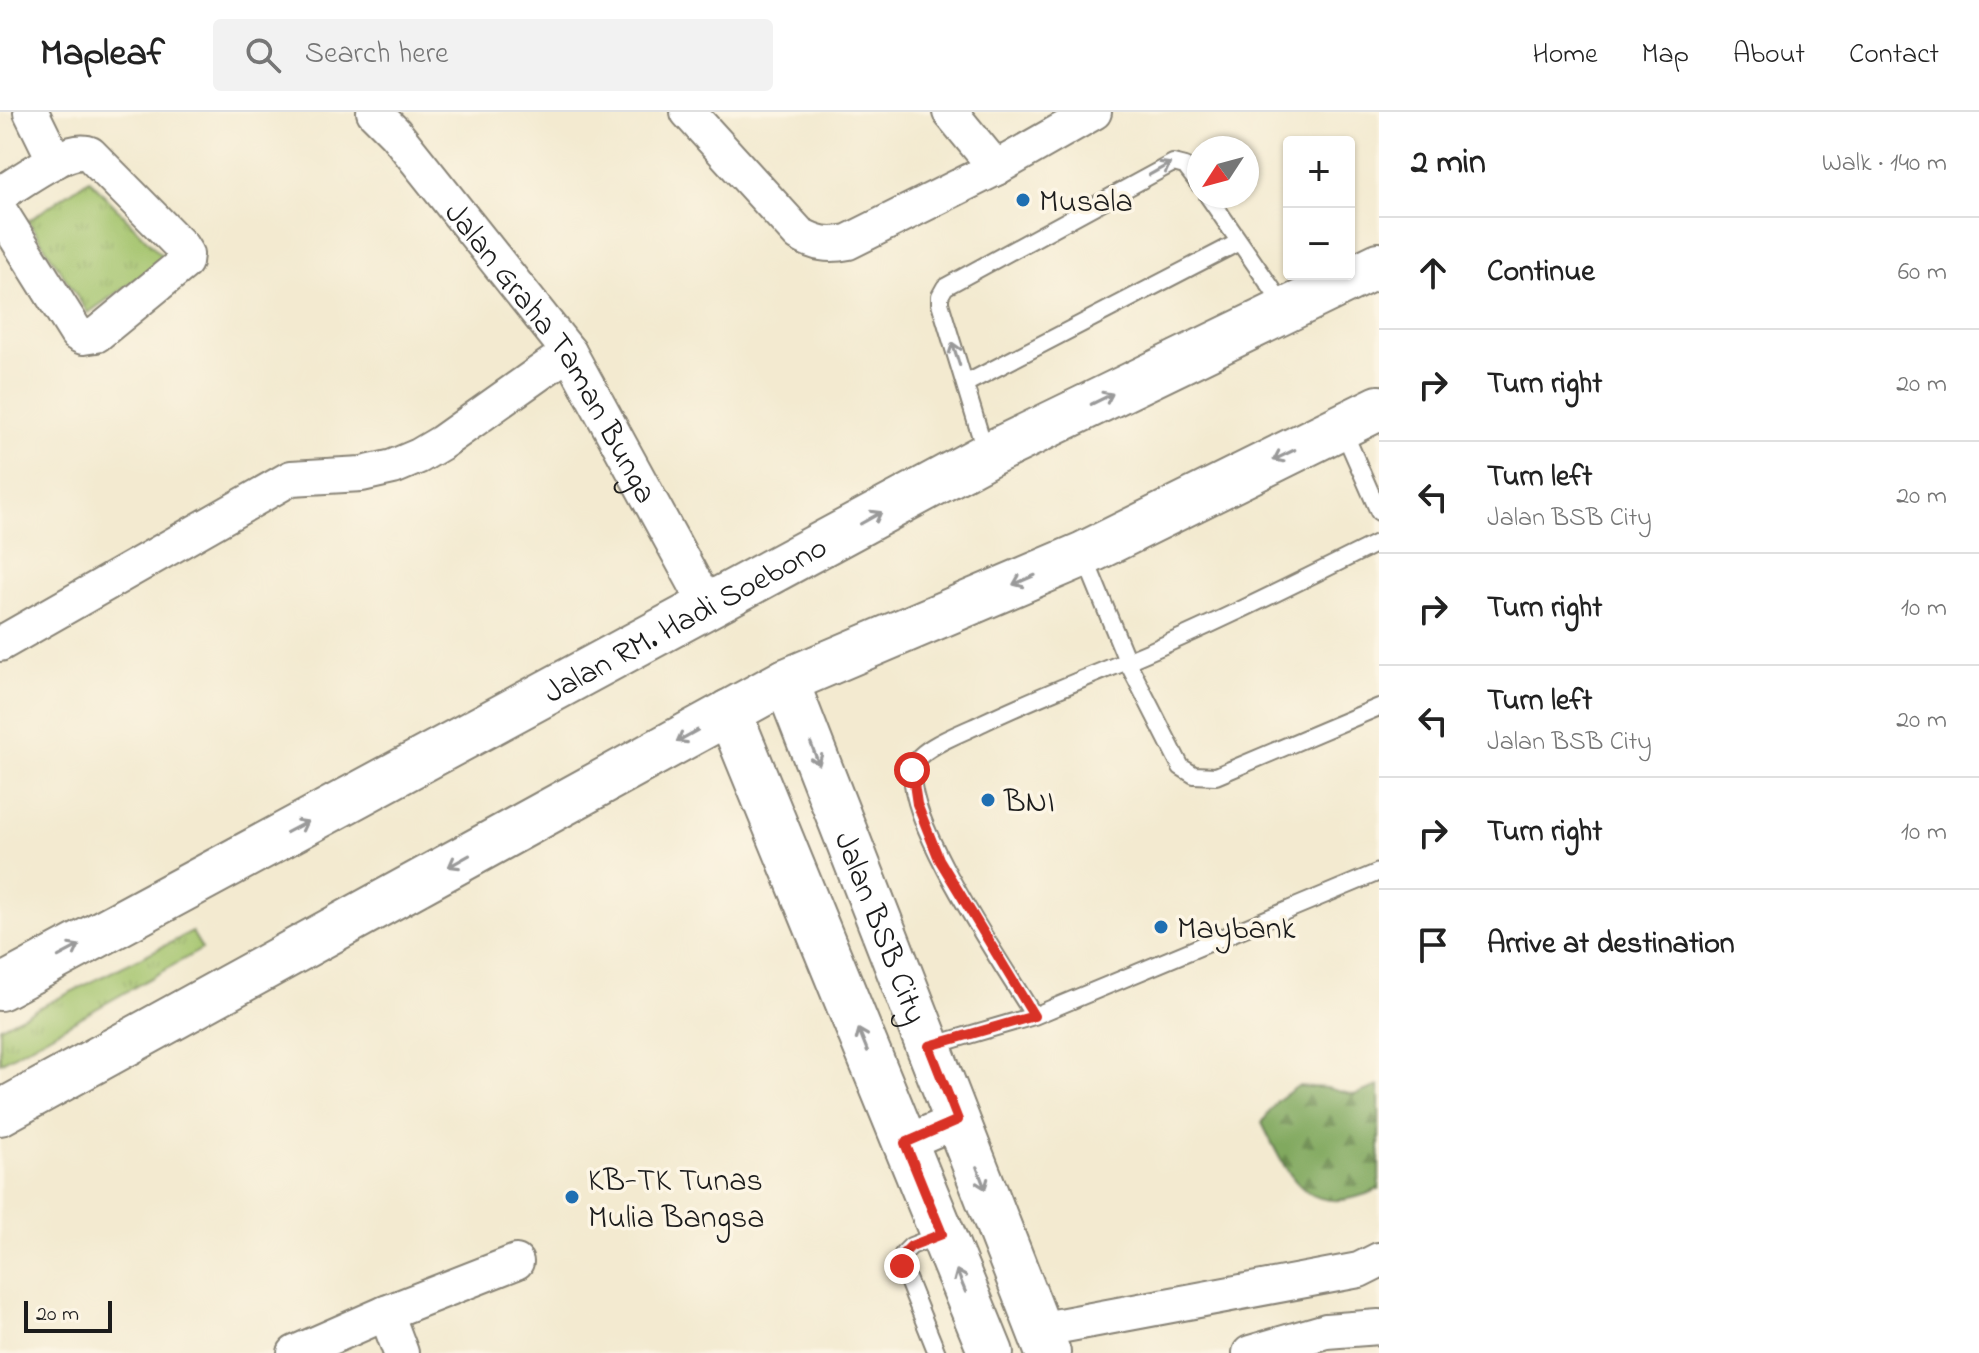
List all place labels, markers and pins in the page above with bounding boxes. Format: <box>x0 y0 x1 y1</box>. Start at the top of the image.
place label: Musala <box>1039 180 1133 227</box>
marker: Musala <box>1014 191 1032 209</box>
place label: BNI <box>1003 780 1055 827</box>
marker: BNI <box>979 791 997 809</box>
place label: Maybank <box>1177 907 1296 954</box>
marker: Maybank <box>1152 918 1170 936</box>
place label: KB-TK Tunas Mulia Bangsa <box>588 1159 765 1243</box>
marker: KB-TK Tunas Mulia Bangsa <box>563 1188 581 1206</box>

